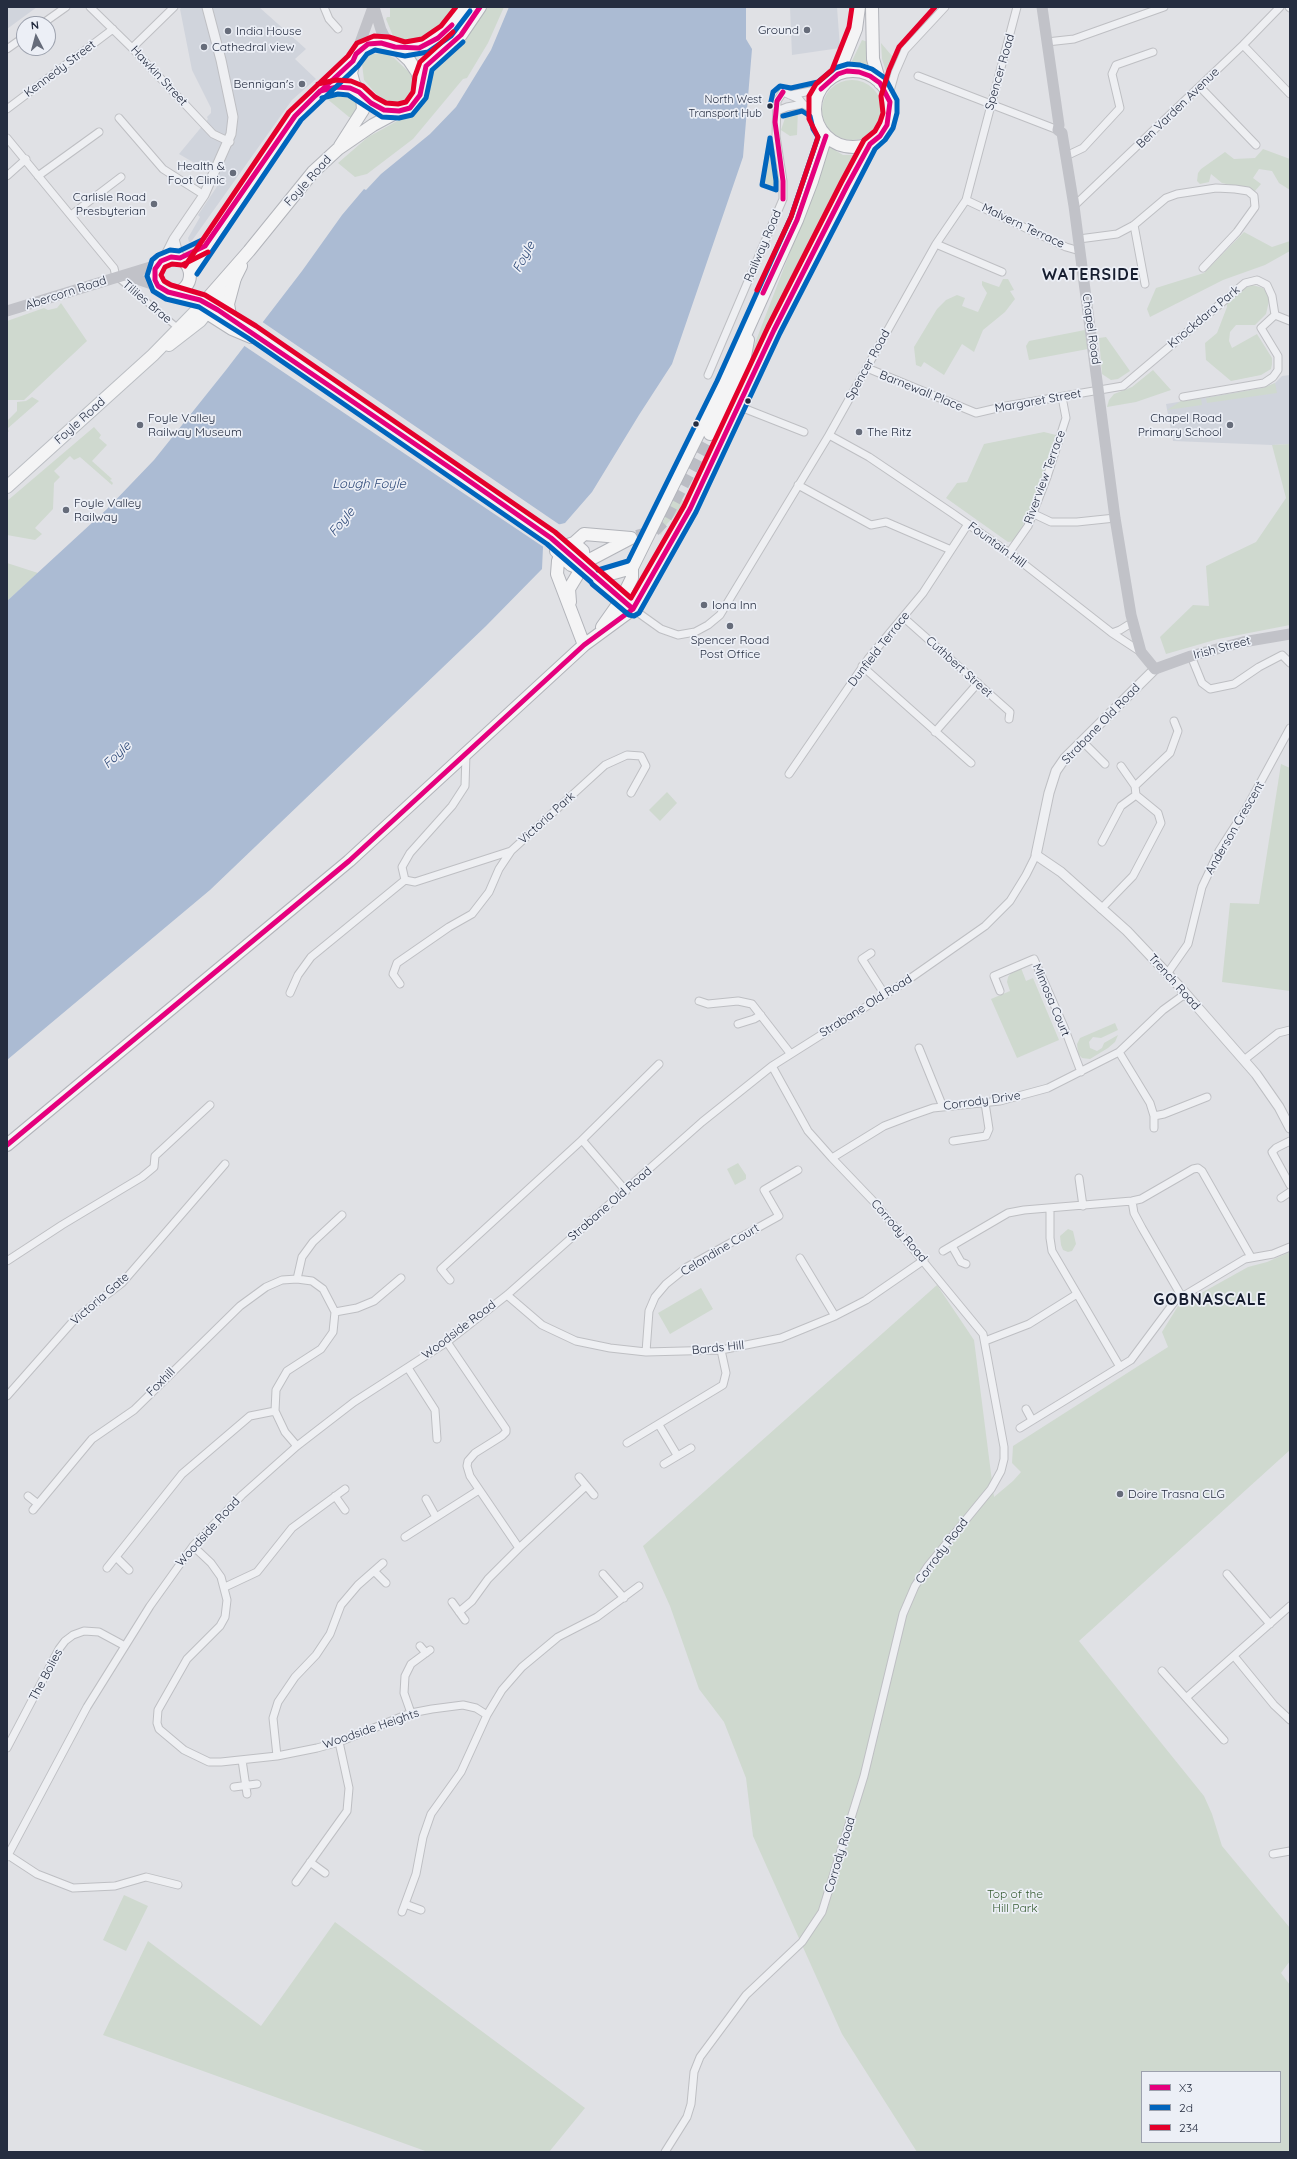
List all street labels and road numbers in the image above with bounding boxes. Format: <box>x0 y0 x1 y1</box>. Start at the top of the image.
street label: Spencer Road <box>982 32 1018 112</box>
street label: Kennedy Street <box>22 38 98 100</box>
street label: Hawkin Street <box>128 43 190 109</box>
street label: Ben Varden Avenue <box>1134 65 1222 151</box>
street label: Foyle Road <box>282 153 334 209</box>
street label: Malvern Terrace <box>979 201 1067 251</box>
street label: Railway Road <box>741 208 785 284</box>
street label: Abercorn Road <box>24 273 108 313</box>
street label: Tiliies Brae <box>119 277 175 327</box>
street label: Knockdara Park <box>1165 283 1243 351</box>
street label: Chapel Road <box>1079 292 1103 366</box>
street label: Spencer Road <box>843 327 893 403</box>
street label: Barnewall Place <box>877 368 965 414</box>
street label: Margaret Street <box>994 386 1082 416</box>
street label: Foyle Road <box>52 395 108 447</box>
street label: Riverview Terrace <box>1021 428 1069 526</box>
street label: Fountain Hill <box>965 519 1029 571</box>
street label: Dunfield Terrace <box>845 609 913 689</box>
street label: Cuthbert Street <box>923 633 995 701</box>
street label: Irish Street <box>1192 633 1252 663</box>
street label: Strabane Old Road <box>1059 681 1143 767</box>
street label: Anderson Crescent <box>1202 779 1268 877</box>
street label: Victoria Park <box>516 789 578 847</box>
street label: Trench Road <box>1145 951 1203 1013</box>
street label: Mimosa Court <box>1029 961 1073 1039</box>
street label: Strabane Old Road <box>817 972 915 1040</box>
street label: Corrody Drive <box>943 1088 1021 1114</box>
street label: Strabane Old Road <box>565 1164 655 1244</box>
street label: Corrody Road <box>868 1197 930 1265</box>
street label: Celandine Court <box>678 1221 762 1279</box>
street label: Victoria Gate <box>68 1270 132 1328</box>
street label: Woodside Road <box>419 1298 499 1362</box>
street label: Bards Hill <box>691 1338 745 1358</box>
street label: Foxhill <box>144 1365 178 1399</box>
street label: Woodside Road <box>173 1494 243 1570</box>
street label: Corrody Road <box>913 1515 971 1587</box>
street label: The Bolies <box>26 1646 66 1704</box>
street label: Woodside Heights <box>321 1706 421 1752</box>
street label: Corrody Road <box>822 1815 858 1895</box>

